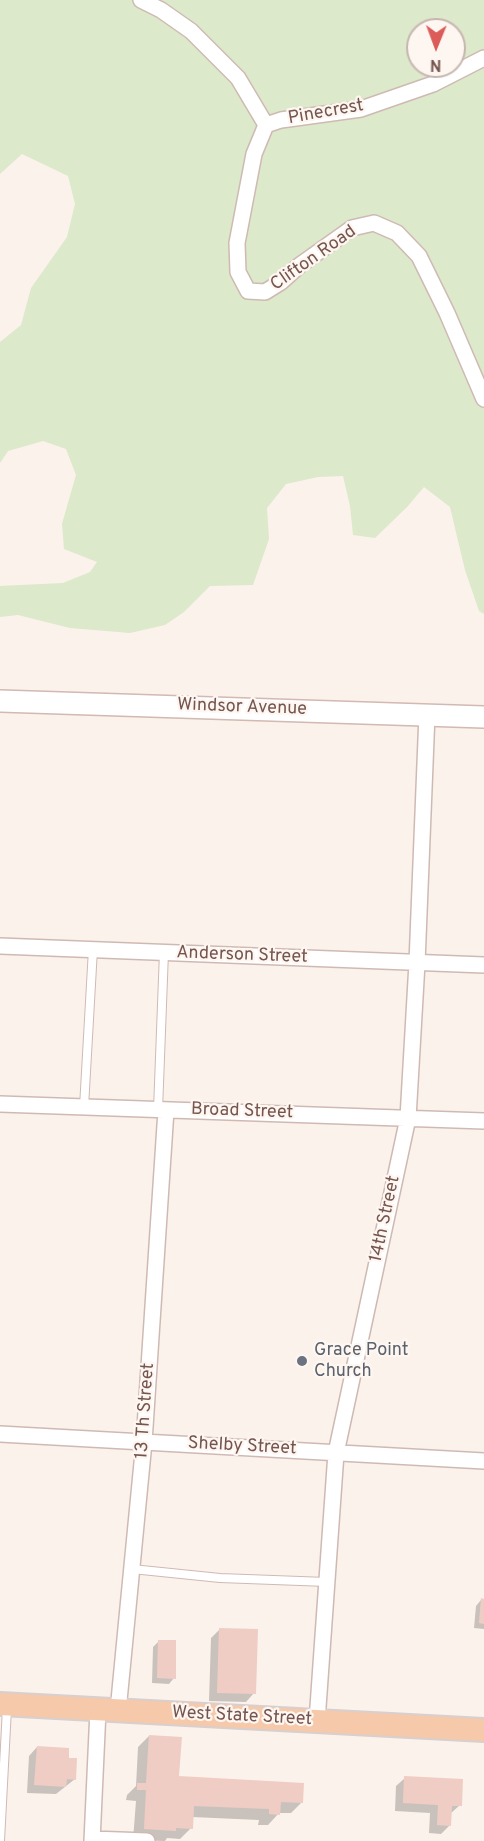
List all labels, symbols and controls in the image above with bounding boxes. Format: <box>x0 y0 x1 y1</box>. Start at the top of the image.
north arrow <box>406 18 466 78</box>
text: N <box>430 54 442 74</box>
street label: Pinecrest <box>286 96 366 130</box>
street label: Clifton Road <box>267 222 361 296</box>
street label: Windsor Avenue <box>177 695 307 721</box>
street label: Anderson Street <box>176 943 308 969</box>
street label: Broad Street <box>190 1099 294 1125</box>
street label: 14th Street <box>366 1174 406 1264</box>
place label: Grace Point Church <box>314 1340 408 1382</box>
marker: Grace Point Church <box>295 1354 309 1368</box>
street label: 13 Th Street <box>132 1362 160 1460</box>
street label: Shelby Street <box>187 1433 297 1461</box>
street label: West State Street <box>171 1703 313 1731</box>

